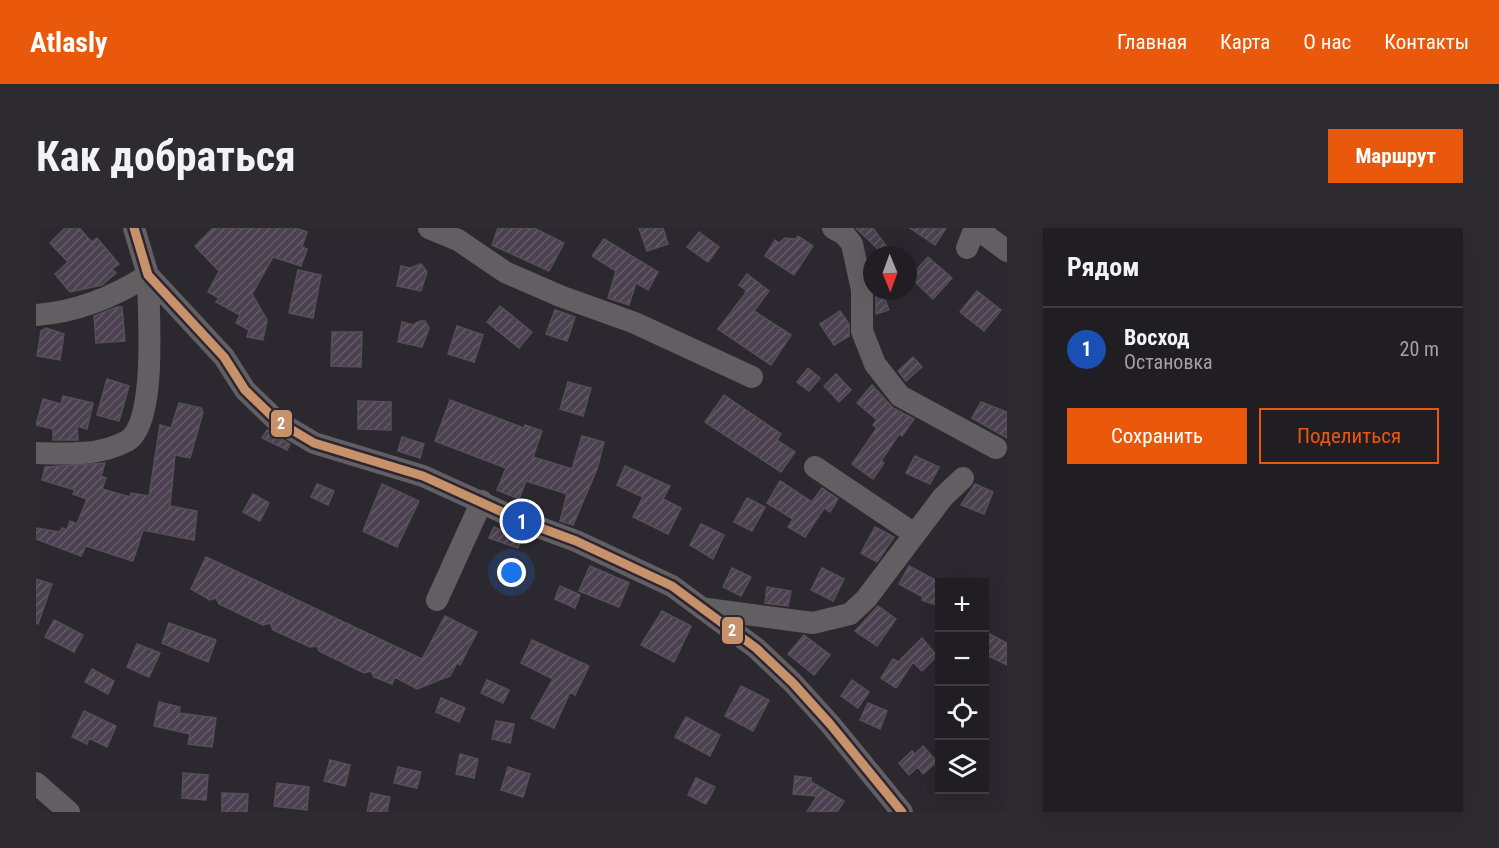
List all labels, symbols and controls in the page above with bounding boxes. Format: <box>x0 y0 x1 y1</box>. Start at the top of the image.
text: Atlasly <box>30 26 108 59</box>
text: Главная <box>1117 30 1187 54</box>
text: Карта <box>1220 30 1270 54</box>
text: О нас <box>1303 30 1351 54</box>
text: Контакты <box>1384 30 1469 54</box>
button: Маршрут <box>1328 129 1463 183</box>
text: Как добраться <box>36 132 296 181</box>
north arrow <box>863 246 917 300</box>
text: Рядом <box>1067 252 1139 282</box>
text: Восход <box>1124 325 1190 350</box>
text: 1 <box>1081 337 1092 361</box>
text: 20 m <box>1400 337 1439 361</box>
text: Остановка <box>1124 350 1213 374</box>
button: Сохранить <box>1067 408 1247 464</box>
button: Поделиться <box>1259 408 1439 464</box>
line badge: 2 <box>270 409 293 438</box>
text: 2 <box>277 414 285 433</box>
pin: 1 <box>502 498 542 544</box>
your location <box>497 558 526 587</box>
map controls <box>935 578 989 794</box>
button: + <box>935 578 989 632</box>
line badge: 2 <box>721 616 744 645</box>
text: 2 <box>728 621 736 640</box>
button: − <box>935 632 989 686</box>
button: locate <box>935 686 989 740</box>
button: layers <box>935 740 989 794</box>

